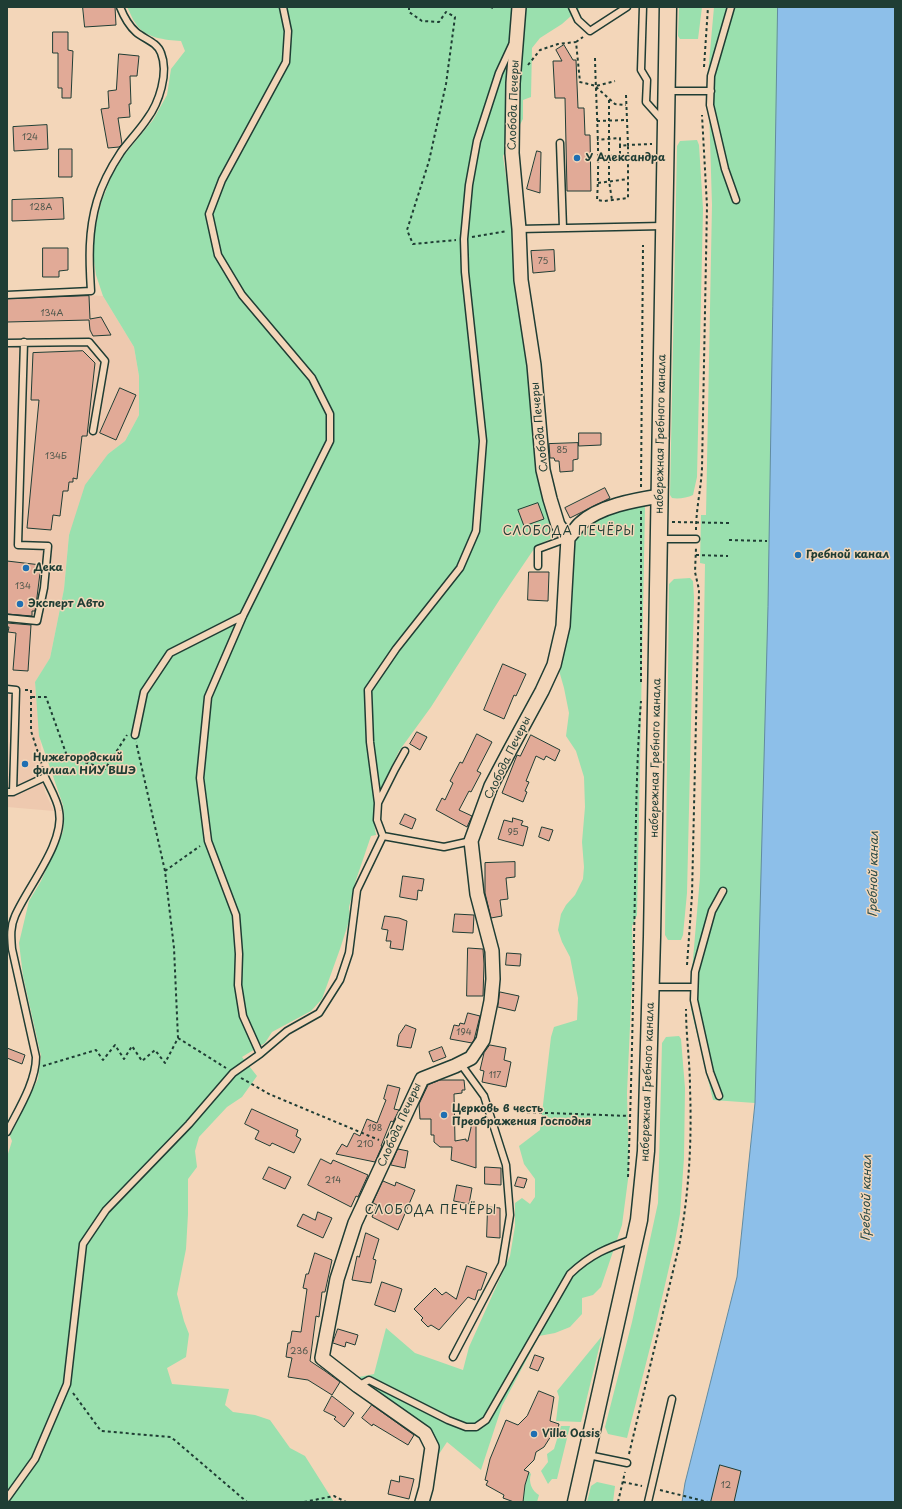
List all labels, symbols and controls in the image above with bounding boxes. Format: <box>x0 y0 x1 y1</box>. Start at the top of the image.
street label: Слобода Печеры <box>506 59 522 151</box>
house number: 124 <box>22 133 38 143</box>
place label: У Александра <box>585 151 665 165</box>
marker: У Александра <box>572 153 582 163</box>
house number: 128А <box>30 203 52 213</box>
house number: 75 <box>538 257 548 267</box>
house number: 134А <box>41 309 63 319</box>
street label: набережная Гребного канала <box>653 354 669 514</box>
street label: Слобода Печеры <box>529 381 551 473</box>
house number: 85 <box>556 446 568 456</box>
house number: 134Б <box>45 452 67 462</box>
district label: СЛОБОДА ПЕЧЁРЫ <box>503 525 635 539</box>
place label: Гребной канал <box>806 548 889 562</box>
marker: Гребной канал <box>793 550 803 560</box>
place label: Дека <box>34 561 63 575</box>
marker: Дека <box>21 563 31 573</box>
house number: 134 <box>15 582 31 592</box>
place label: Эксперт Авто <box>28 597 104 611</box>
marker: Эксперт Авто <box>15 599 25 609</box>
street label: набережная Гребного канала <box>648 678 664 838</box>
street label: Слобода Печеры <box>482 714 534 802</box>
place label: Нижегородский филиал НИУ ВШЭ <box>33 751 136 777</box>
marker: Нижегородский филиал НИУ ВШЭ <box>20 759 30 769</box>
house number: 95 <box>507 828 519 838</box>
water label: Гребной канал <box>866 831 882 917</box>
street label: набережная Гребного канала <box>639 1002 657 1162</box>
house number: 194 <box>456 1028 472 1038</box>
house number: 117 <box>489 1071 501 1081</box>
street label: Слобода Печеры <box>376 1081 424 1169</box>
place label: Церковь в честь Преображения Господня <box>452 1102 591 1128</box>
marker: Церковь в честь Преображения Господня <box>439 1110 449 1120</box>
house number: 198 <box>368 1124 382 1134</box>
house number: 210 <box>357 1140 373 1150</box>
water label: Гребной канал <box>859 1155 875 1241</box>
house number: 214 <box>325 1176 341 1186</box>
district label: СЛОБОДА ПЕЧЁРЫ <box>365 1204 497 1218</box>
house number: 236 <box>290 1347 308 1357</box>
place label: Villa Oasis <box>542 1427 600 1441</box>
marker: Villa Oasis <box>529 1429 539 1439</box>
house number: 12 <box>721 1481 731 1491</box>

